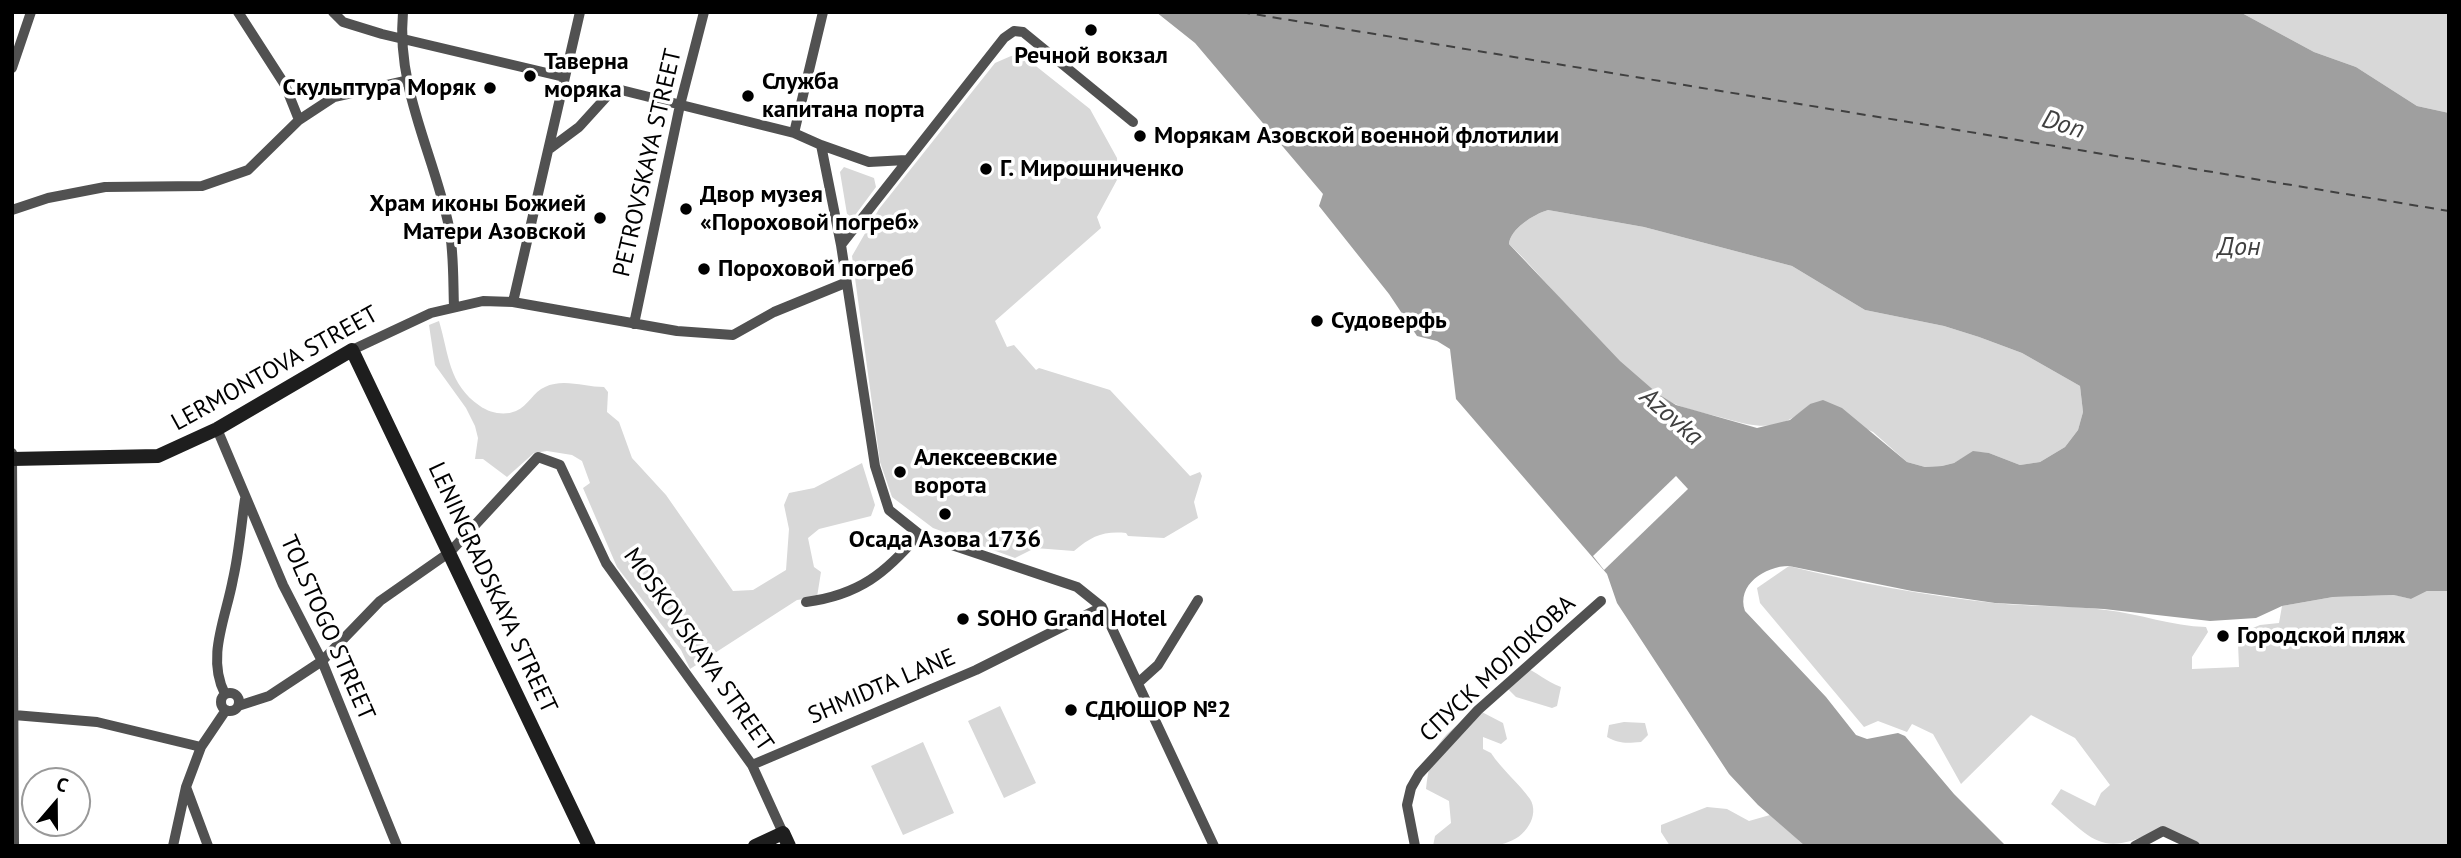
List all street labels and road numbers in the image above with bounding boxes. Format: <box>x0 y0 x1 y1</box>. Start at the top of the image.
street label: PETROVSKAYA STREET <box>608 46 688 280</box>
street label: LERMONTOVA STREET <box>167 300 383 438</box>
street label: LENINGRADSKAYA STREET <box>421 458 563 718</box>
street label: TOLSTOGO STREET <box>273 531 381 725</box>
street label: MOSKOVSKAYA STREET <box>617 543 779 757</box>
street label: СПУСК МОЛОКОВА <box>1414 590 1582 748</box>
street label: SHMIDTA LANE <box>804 643 960 731</box>

